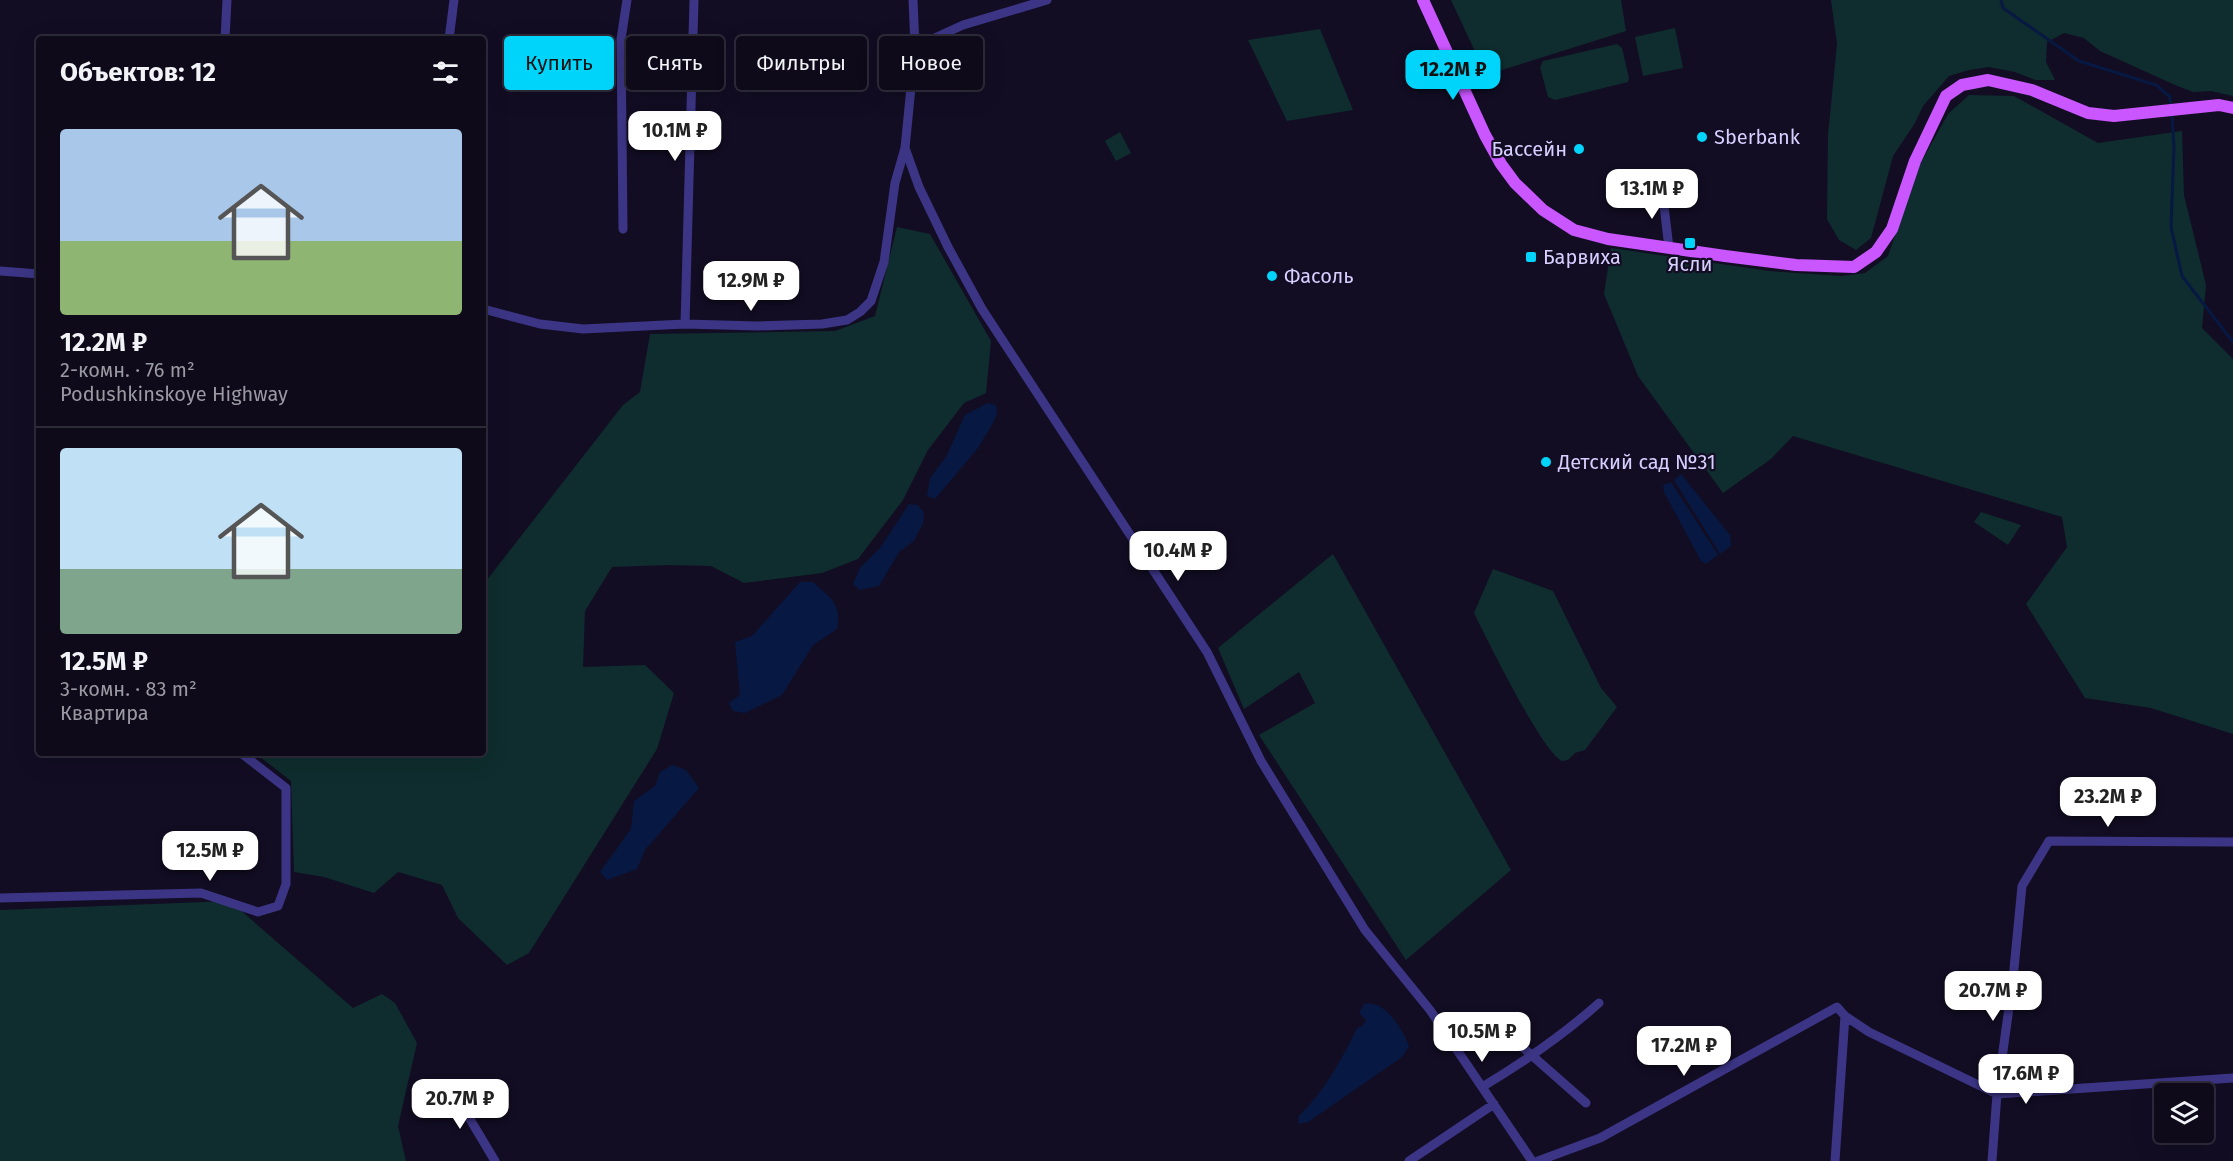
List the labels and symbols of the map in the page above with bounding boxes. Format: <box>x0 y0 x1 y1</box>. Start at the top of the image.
pin: 12.2M ₽ <box>1398 50 1508 101</box>
pin: 10.1M ₽ <box>620 111 730 162</box>
place label: Sberbank <box>1714 125 1801 149</box>
marker: Sberbank <box>1695 130 1709 144</box>
place label: Бассейн <box>1491 137 1567 161</box>
marker: Бассейн <box>1572 142 1586 156</box>
pin: 13.1M ₽ <box>1597 169 1707 220</box>
marker: Ясли <box>1683 236 1697 250</box>
place label: Барвиха <box>1543 245 1621 269</box>
marker: Барвиха <box>1524 250 1538 264</box>
place label: Ясли <box>1667 252 1713 276</box>
pin: 12.9M ₽ <box>696 261 806 312</box>
place label: Фасоль <box>1284 264 1354 288</box>
marker: Фасоль <box>1265 269 1279 283</box>
place label: Детский сад №31 <box>1557 450 1716 474</box>
marker: Детский сад №31 <box>1539 455 1553 469</box>
pin: 10.4M ₽ <box>1123 531 1233 582</box>
pin: 23.2M ₽ <box>2053 777 2163 828</box>
pin: 12.5M ₽ <box>155 831 265 882</box>
pin: 20.7M ₽ <box>1938 971 2048 1022</box>
pin: 10.5M ₽ <box>1427 1012 1537 1063</box>
pin: 17.2M ₽ <box>1629 1026 1739 1077</box>
pin: 17.6M ₽ <box>1971 1054 2081 1105</box>
pin: 20.7M ₽ <box>405 1079 515 1130</box>

